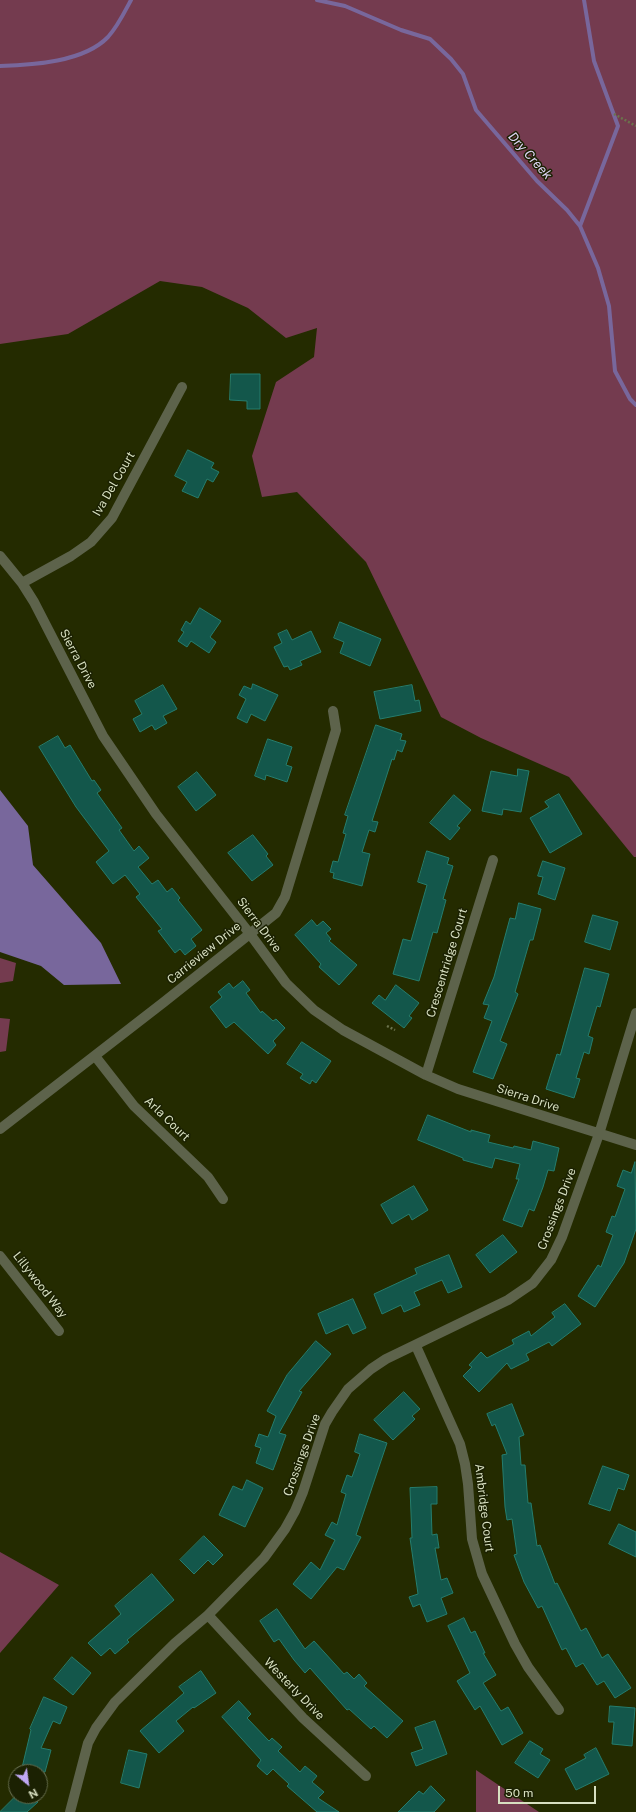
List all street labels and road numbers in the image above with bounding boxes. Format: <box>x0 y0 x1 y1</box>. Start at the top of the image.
street label: Iva Del Court <box>90 449 138 519</box>
street label: Sierra Drive <box>56 627 100 691</box>
street label: Sierra Drive <box>234 895 284 955</box>
street label: Crescentridge Court <box>424 907 470 1019</box>
street label: Carrieview Drive <box>164 919 244 987</box>
street label: Sierra Drive <box>495 1081 561 1115</box>
street label: Arla Court <box>141 1094 193 1144</box>
street label: Crossings Drive <box>535 1166 579 1252</box>
street label: Lillywood Way <box>10 1249 70 1321</box>
street label: Crossings Drive <box>280 1412 324 1498</box>
street label: Ambridge Court <box>471 1463 497 1553</box>
street label: Westerly Drive <box>261 1655 327 1723</box>

